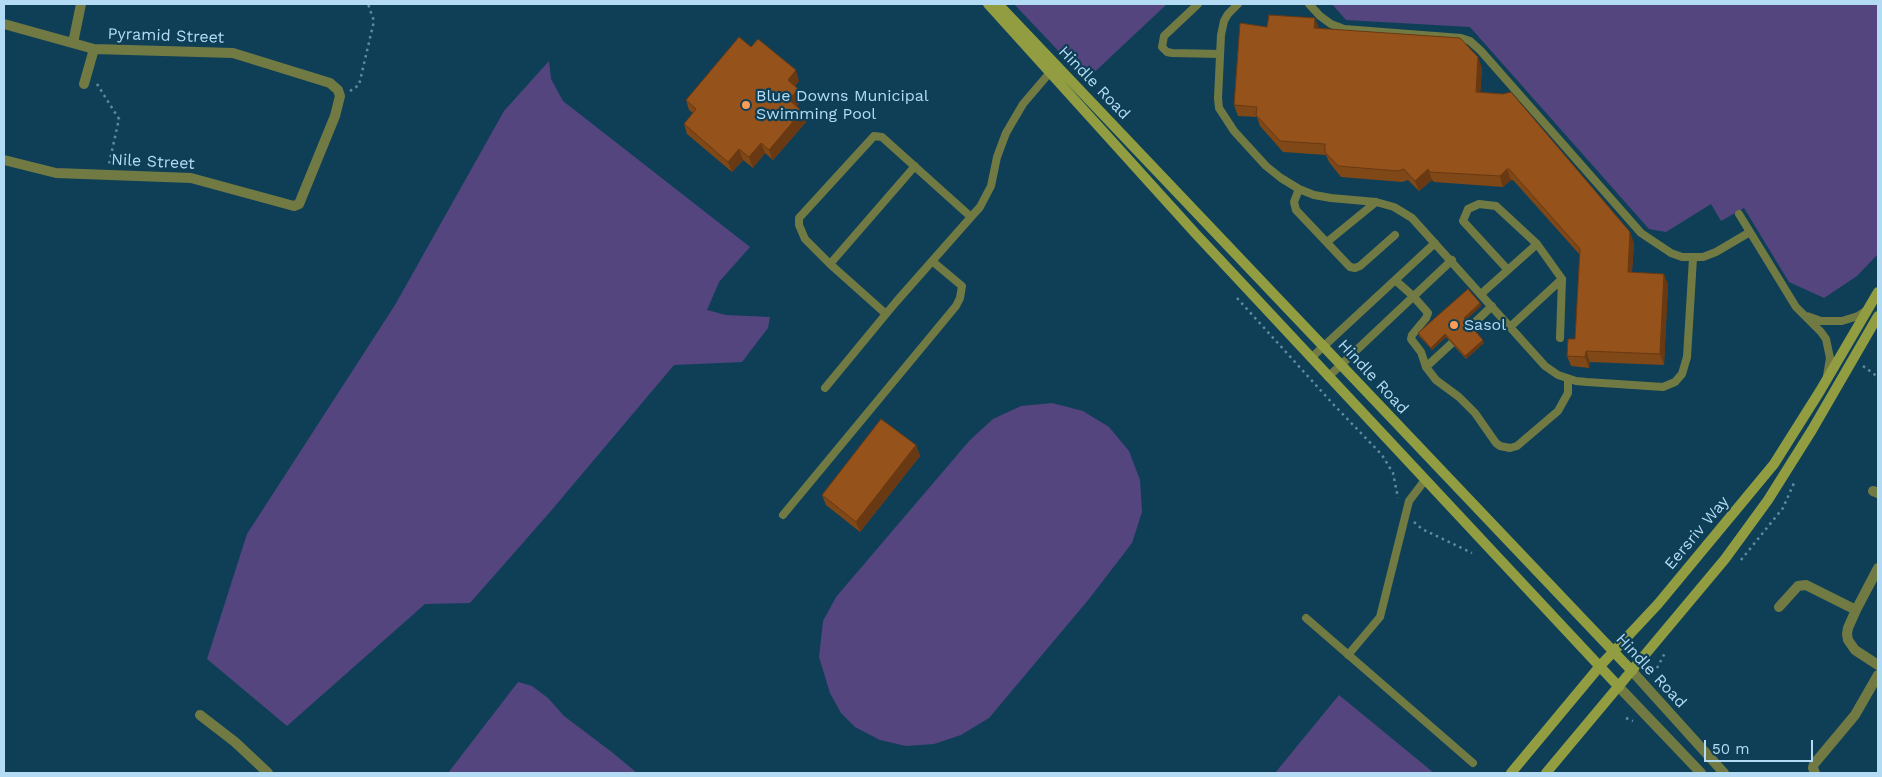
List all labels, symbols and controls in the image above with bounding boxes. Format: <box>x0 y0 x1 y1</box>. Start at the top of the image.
street label: Pyramid Street <box>107 24 225 48</box>
street label: Hindle Road <box>1054 42 1134 124</box>
place label: Blue Downs Municipal Swimming Pool <box>756 86 929 124</box>
marker: Blue Downs Municipal Swimming Pool <box>740 99 752 111</box>
street label: Nile Street <box>111 150 195 174</box>
place label: Sasol <box>1464 315 1506 335</box>
marker: Sasol <box>1448 319 1460 331</box>
street label: Hindle Road <box>1334 336 1412 418</box>
street label: Eersriv Way <box>1661 492 1733 574</box>
street label: Hindle Road <box>1612 630 1690 712</box>
scale bar <box>1707 730 1816 762</box>
text: 50 m <box>1712 740 1749 758</box>

